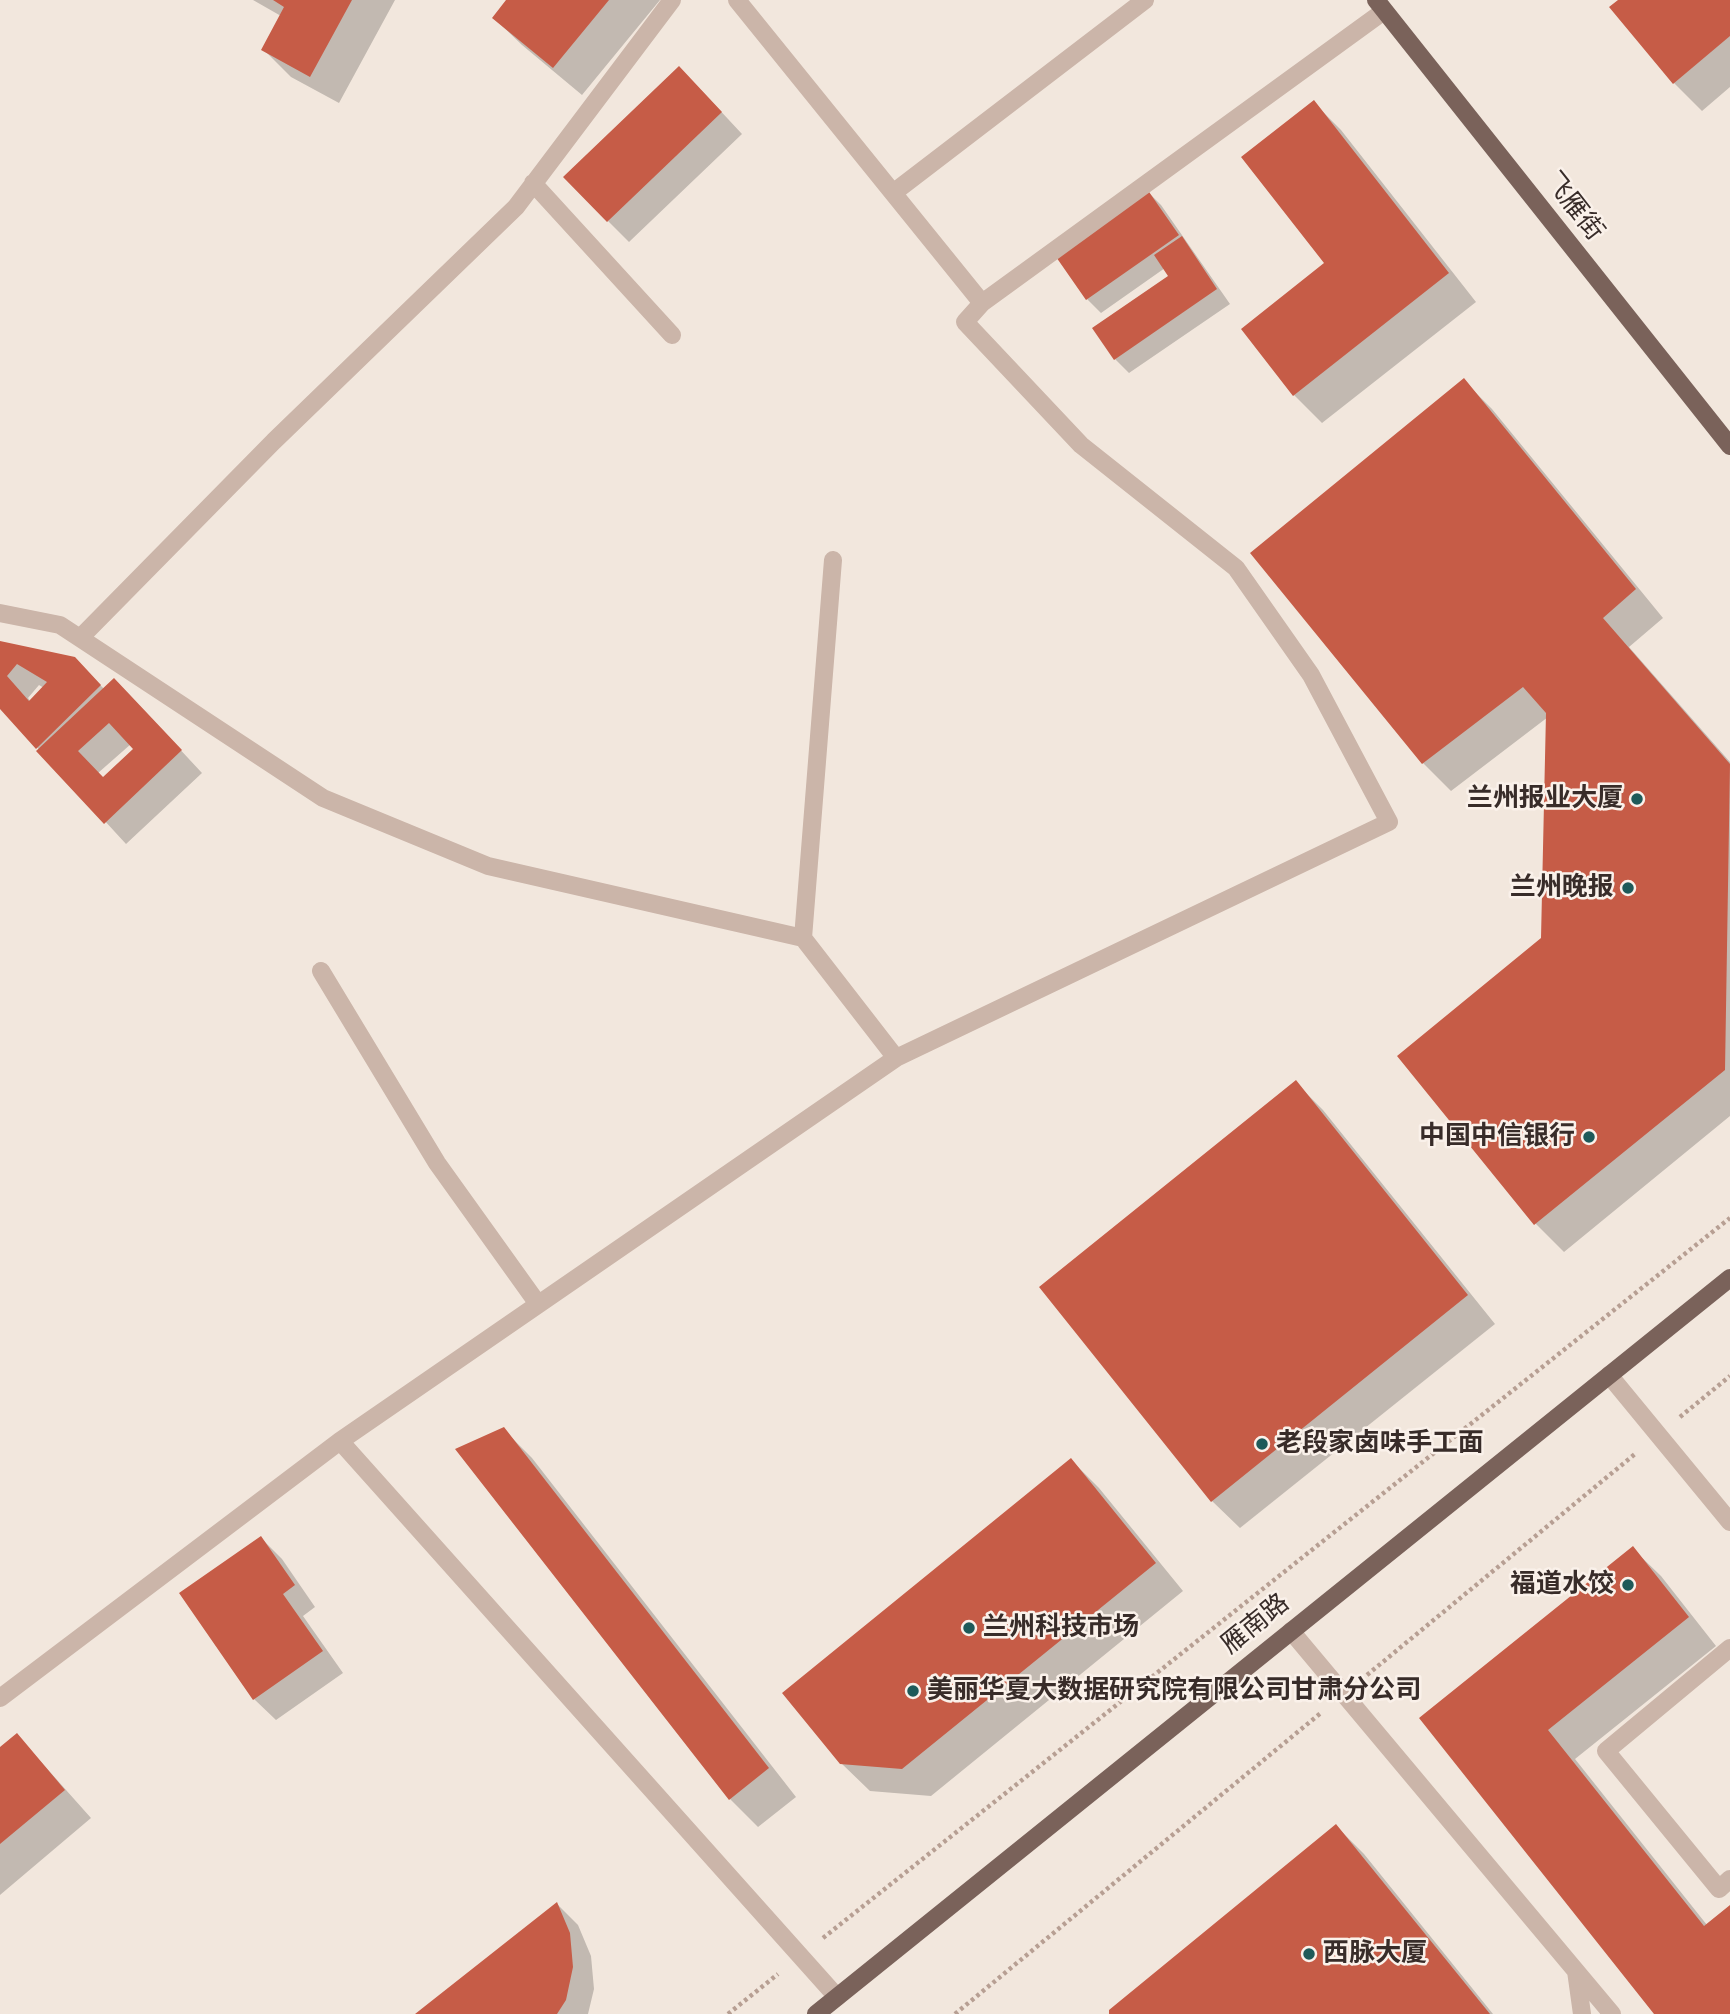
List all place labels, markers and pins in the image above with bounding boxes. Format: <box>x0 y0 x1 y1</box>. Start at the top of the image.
place label: 兰州报业大厦 <box>1467 783 1623 815</box>
marker: 兰州报业大厦 <box>1629 791 1645 807</box>
place label: 兰州晚报 <box>1510 872 1614 904</box>
marker: 兰州晚报 <box>1620 880 1636 896</box>
place label: 中国中信银行 <box>1419 1121 1575 1153</box>
marker: 中国中信银行 <box>1581 1129 1597 1145</box>
place label: 老段家卤味手工面 <box>1276 1428 1484 1460</box>
marker: 老段家卤味手工面 <box>1254 1436 1270 1452</box>
place label: 福道水饺 <box>1510 1569 1614 1601</box>
marker: 福道水饺 <box>1620 1577 1636 1593</box>
place label: 兰州科技市场 <box>983 1612 1139 1644</box>
marker: 兰州科技市场 <box>961 1620 977 1636</box>
place label: 美丽华夏大数据研究院有限公司甘肃分公司 <box>927 1675 1421 1707</box>
marker: 美丽华夏大数据研究院有限公司甘肃分公司 <box>905 1683 921 1699</box>
place label: 西脉大厦 <box>1323 1938 1427 1970</box>
marker: 西脉大厦 <box>1301 1946 1317 1962</box>

